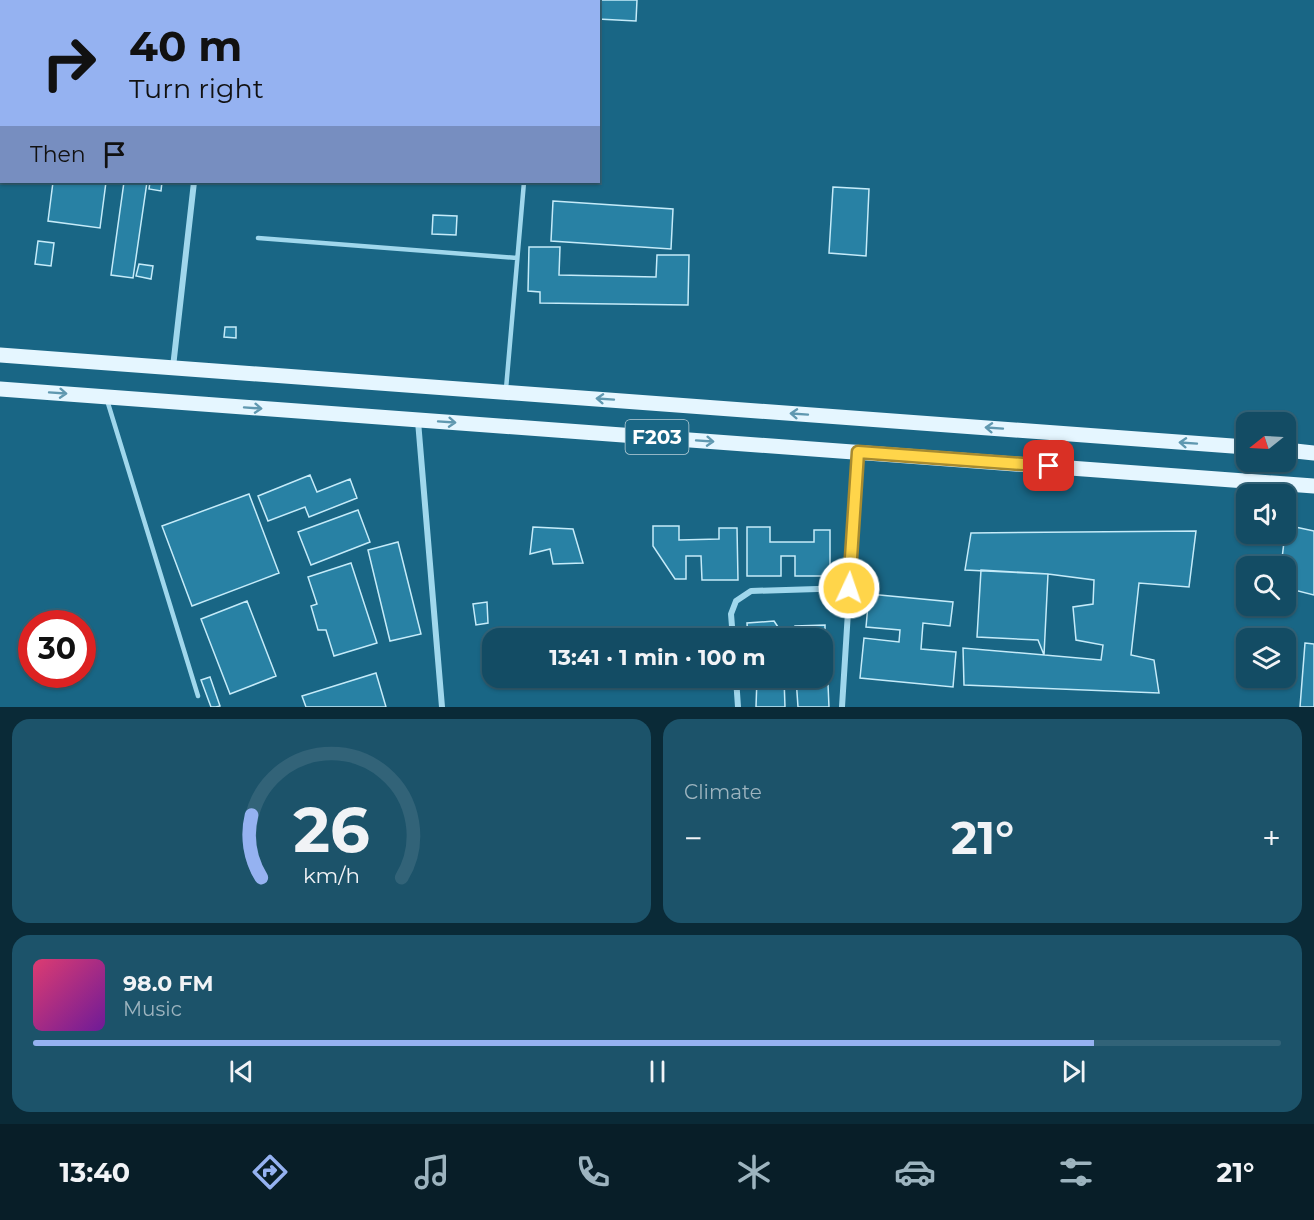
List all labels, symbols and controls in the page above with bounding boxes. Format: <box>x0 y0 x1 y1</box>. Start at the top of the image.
text: 40 m <box>129 20 242 72</box>
icon: right <box>30 24 108 102</box>
text: Turn right <box>129 72 264 105</box>
icon: arrive <box>98 138 131 171</box>
text: Then <box>30 141 86 168</box>
one-way arrow <box>48 388 68 399</box>
one-way arrow <box>595 393 615 404</box>
one-way arrow <box>242 403 262 414</box>
one-way arrow <box>790 408 810 419</box>
north arrow <box>1236 412 1296 472</box>
map controls <box>1236 412 1296 688</box>
one-way arrow <box>437 417 457 428</box>
road number: F203 <box>626 420 688 454</box>
one-way arrow <box>984 423 1004 434</box>
one-way arrow <box>694 436 714 447</box>
one-way arrow <box>1179 437 1199 448</box>
pin <box>1023 440 1074 491</box>
icon: arrive <box>1032 449 1065 482</box>
button: sound <box>1236 484 1296 544</box>
position arrow <box>817 556 881 620</box>
button: search <box>1236 556 1296 616</box>
speed limit sign: 30 <box>18 610 96 688</box>
button: layers <box>1236 628 1296 688</box>
text: 13:41 · 1 min · 100 m <box>549 644 766 671</box>
text: Climate <box>684 780 762 804</box>
text: 26 <box>293 792 370 868</box>
text: 21° <box>951 810 1014 865</box>
text: − <box>684 818 703 858</box>
text: + <box>1262 818 1281 858</box>
text: km/h <box>303 862 360 888</box>
text: 98.0 FM <box>123 970 213 997</box>
text: Music <box>123 997 182 1021</box>
icon: previous <box>225 1055 258 1088</box>
icon: pause <box>641 1055 674 1088</box>
icon: next <box>1057 1055 1090 1088</box>
icon: directions <box>249 1151 291 1193</box>
icon: music <box>411 1151 453 1193</box>
icon: phone <box>572 1151 614 1193</box>
icon: climate <box>733 1151 775 1193</box>
icon: car <box>894 1151 936 1193</box>
icon: filters <box>1055 1151 1097 1193</box>
text: 13:40 <box>60 1156 130 1189</box>
text: 21° <box>1216 1156 1254 1189</box>

